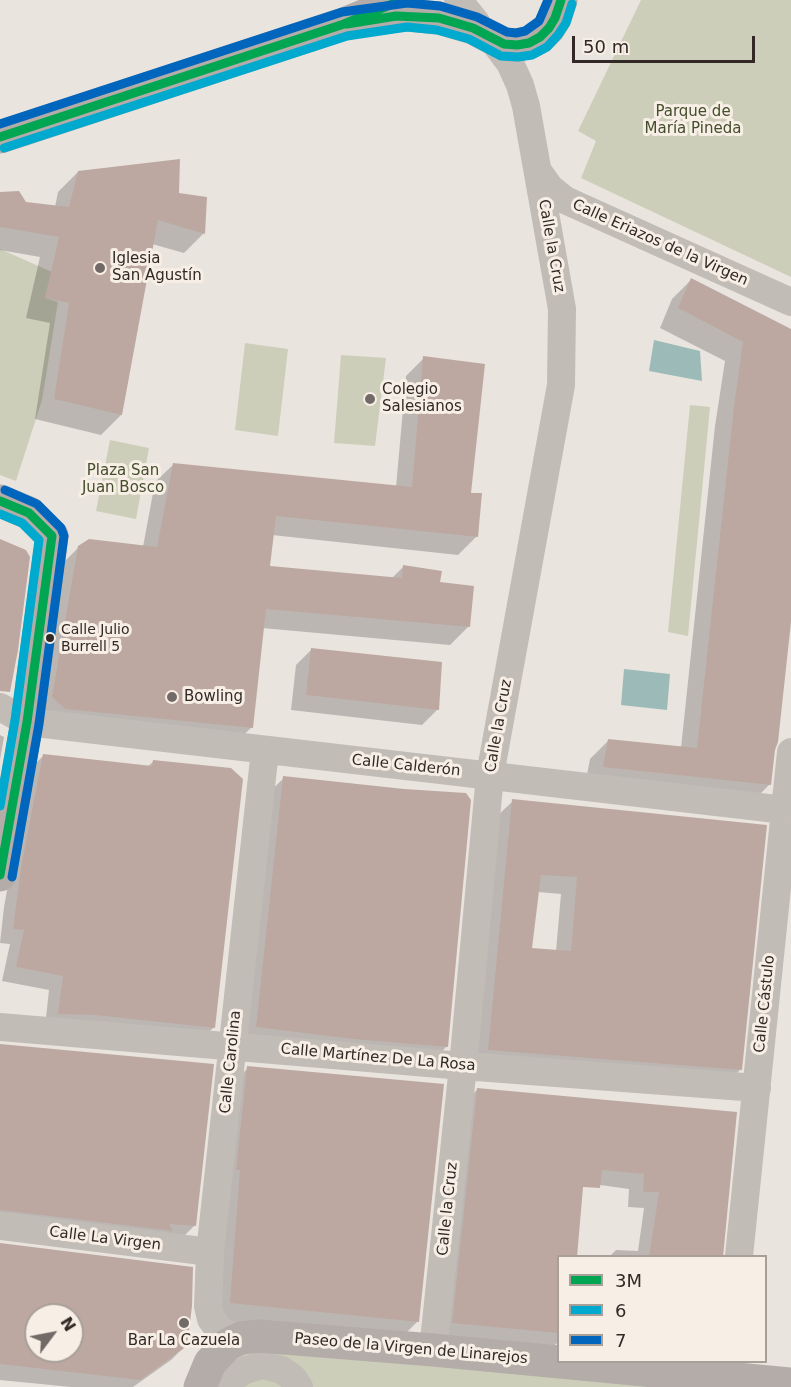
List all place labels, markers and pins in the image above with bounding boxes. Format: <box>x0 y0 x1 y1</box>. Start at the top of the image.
place label: Iglesia San Agustín <box>112 250 202 285</box>
marker: Iglesia San Agustín <box>93 261 107 275</box>
place label: Colegio Salesianos <box>382 381 462 416</box>
marker: Colegio Salesianos <box>363 392 377 406</box>
place label: Calle Julio Burrell 5 <box>61 622 130 654</box>
marker: Calle Julio Burrell 5 <box>44 632 56 644</box>
place label: Bowling <box>184 688 243 706</box>
marker: Bowling <box>165 690 179 704</box>
marker: Bar La Cazuela <box>177 1316 191 1330</box>
place label: Bar La Cazuela <box>128 1332 240 1350</box>

